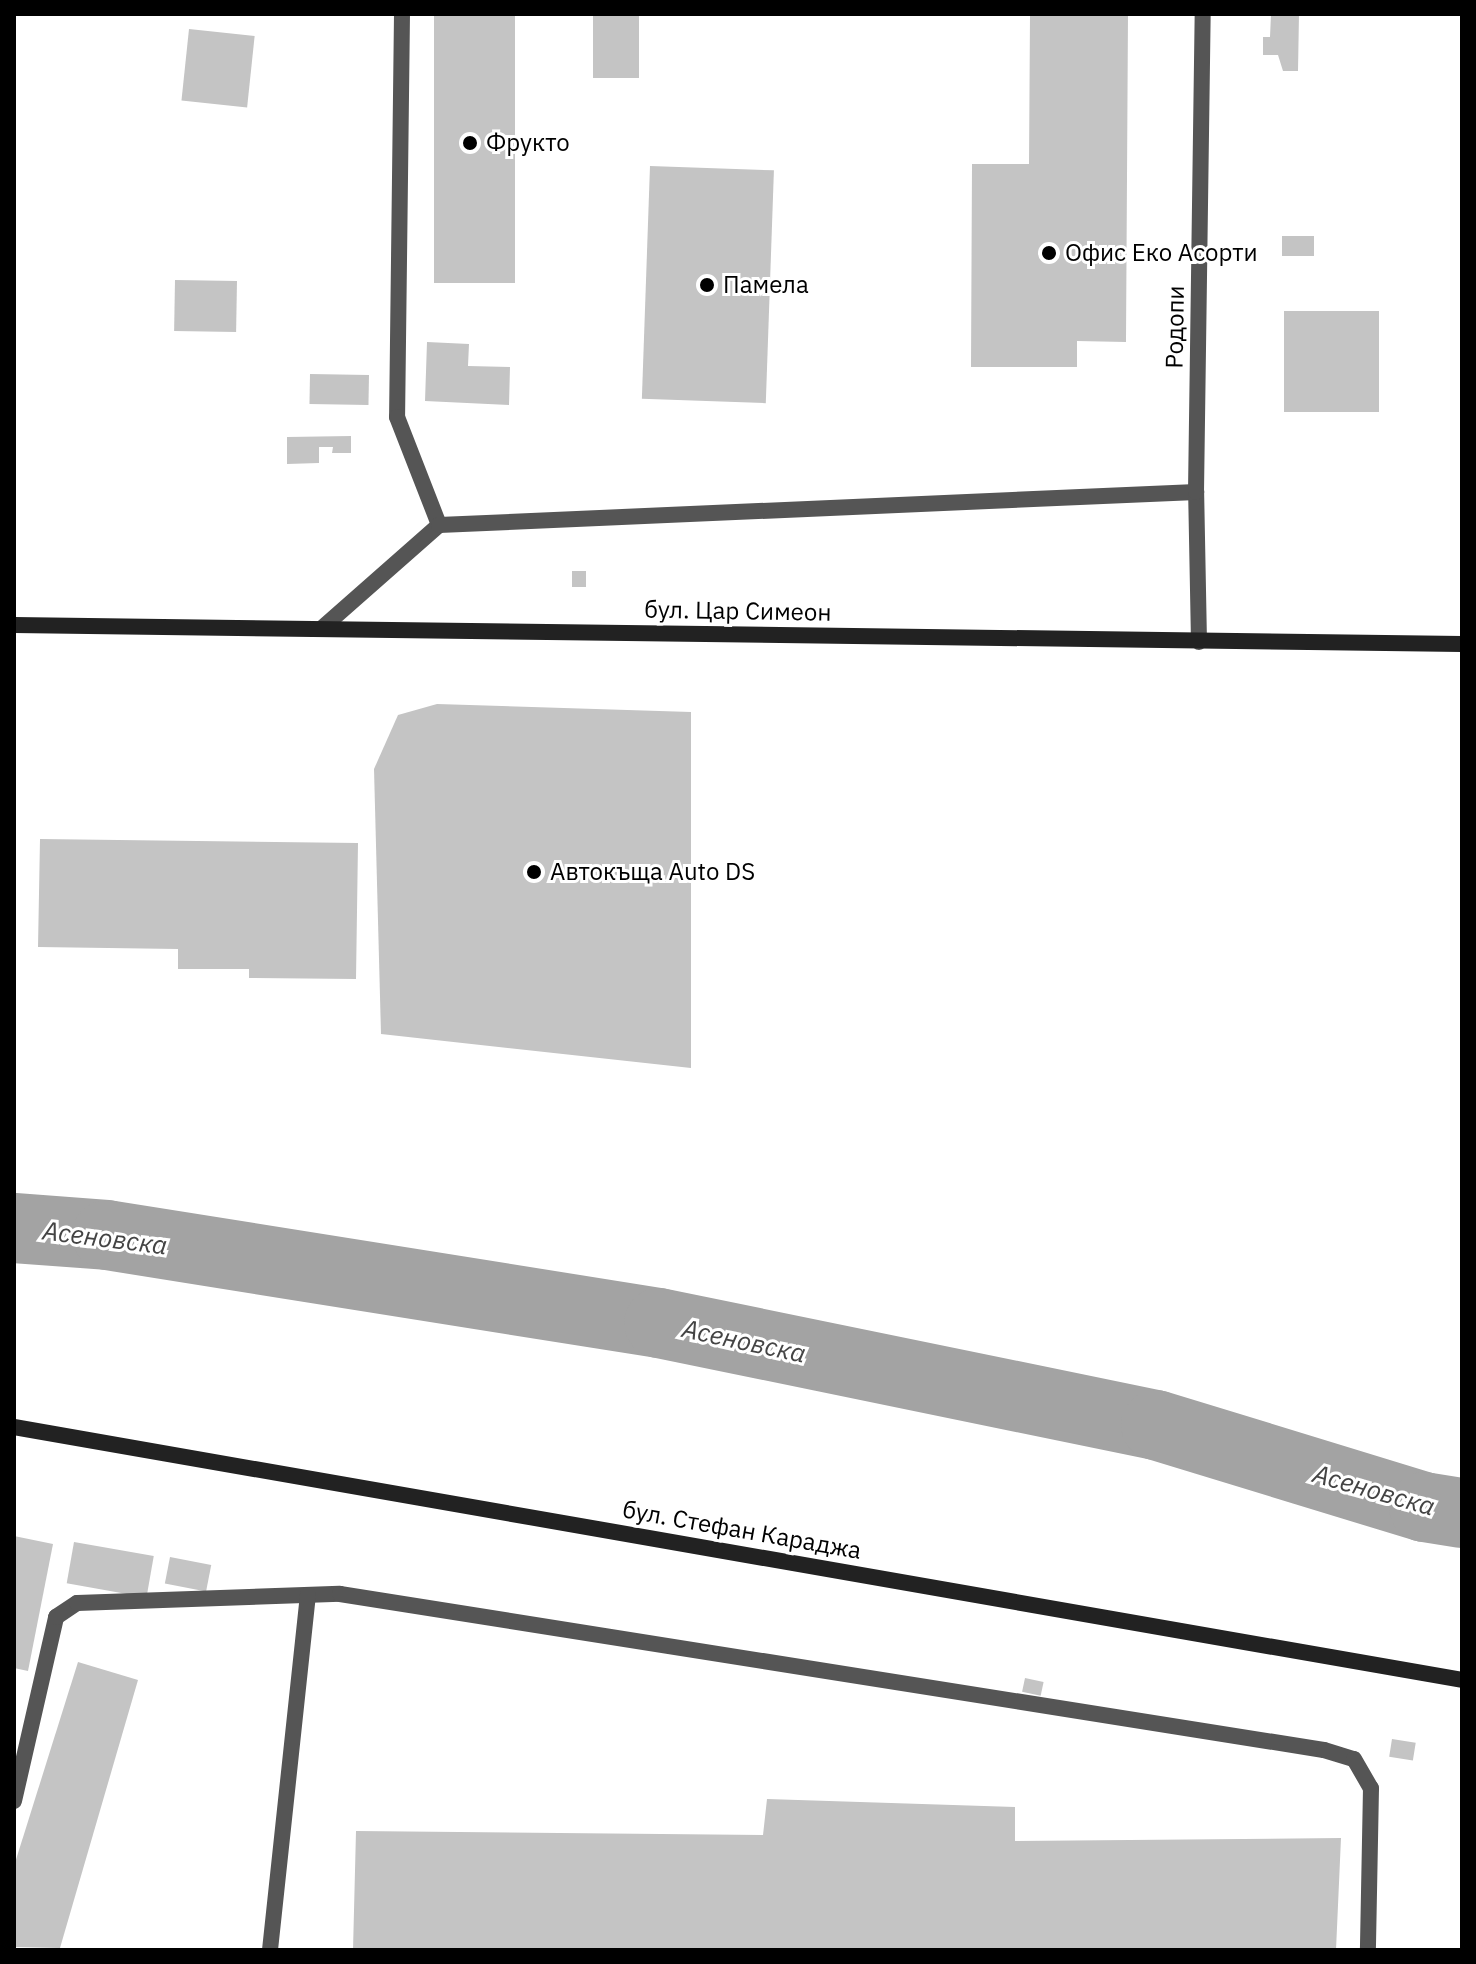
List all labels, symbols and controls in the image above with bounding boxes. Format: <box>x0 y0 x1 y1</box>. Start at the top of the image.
place label: Фрукто <box>486 129 570 157</box>
marker: Фрукто <box>461 134 479 152</box>
place label: Офис Еко Асорти <box>1065 239 1258 267</box>
marker: Офис Еко Асорти <box>1040 244 1058 262</box>
place label: Памела <box>723 271 809 299</box>
marker: Памела <box>698 276 716 294</box>
street label: Родопи <box>1160 285 1190 369</box>
street label: бул. Цар Симеон <box>644 595 832 627</box>
place label: Автокъща Auto DS <box>550 858 755 886</box>
marker: Автокъща Auto DS <box>525 863 543 881</box>
water label: Асеновска <box>41 1215 169 1261</box>
water label: Асеновска <box>679 1313 809 1369</box>
water label: Асеновска <box>1309 1458 1439 1522</box>
street label: бул. Стефан Караджа <box>620 1495 864 1565</box>

